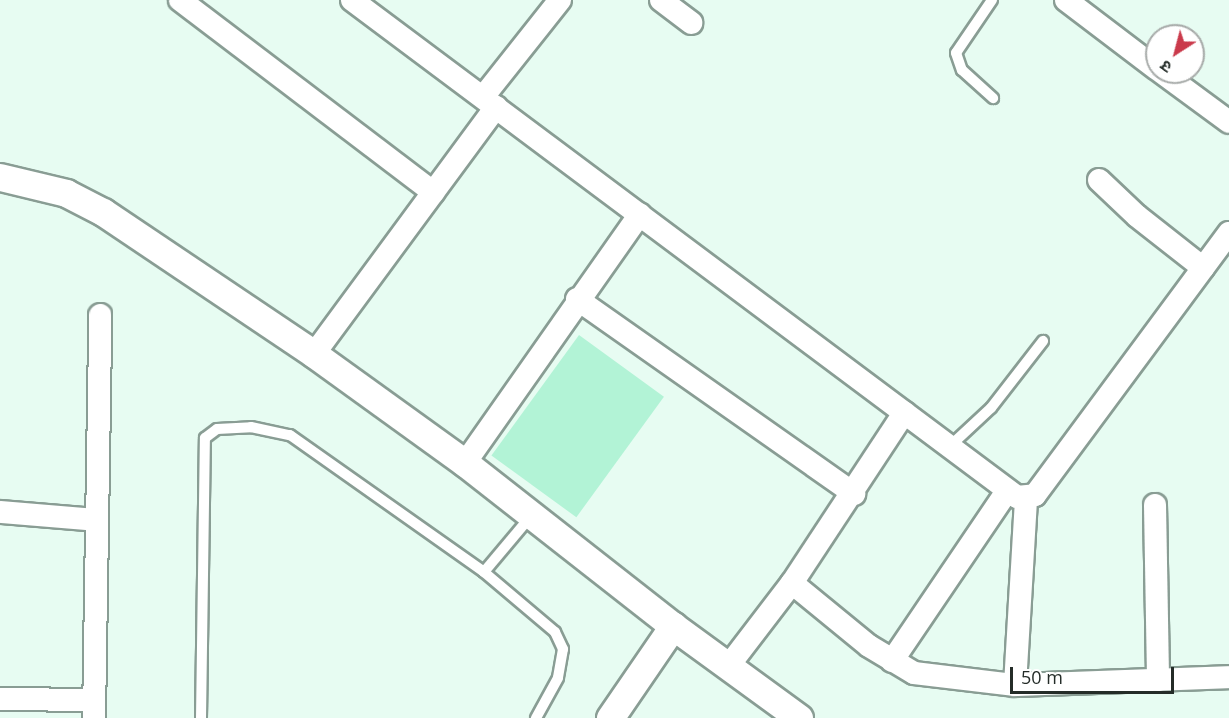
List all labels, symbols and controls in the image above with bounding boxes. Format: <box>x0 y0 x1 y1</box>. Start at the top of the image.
north arrow <box>1145 24 1205 84</box>
text: उ <box>1155 55 1176 79</box>
scale bar <box>1013 655 1176 693</box>
text: 50 m <box>1021 665 1063 689</box>

